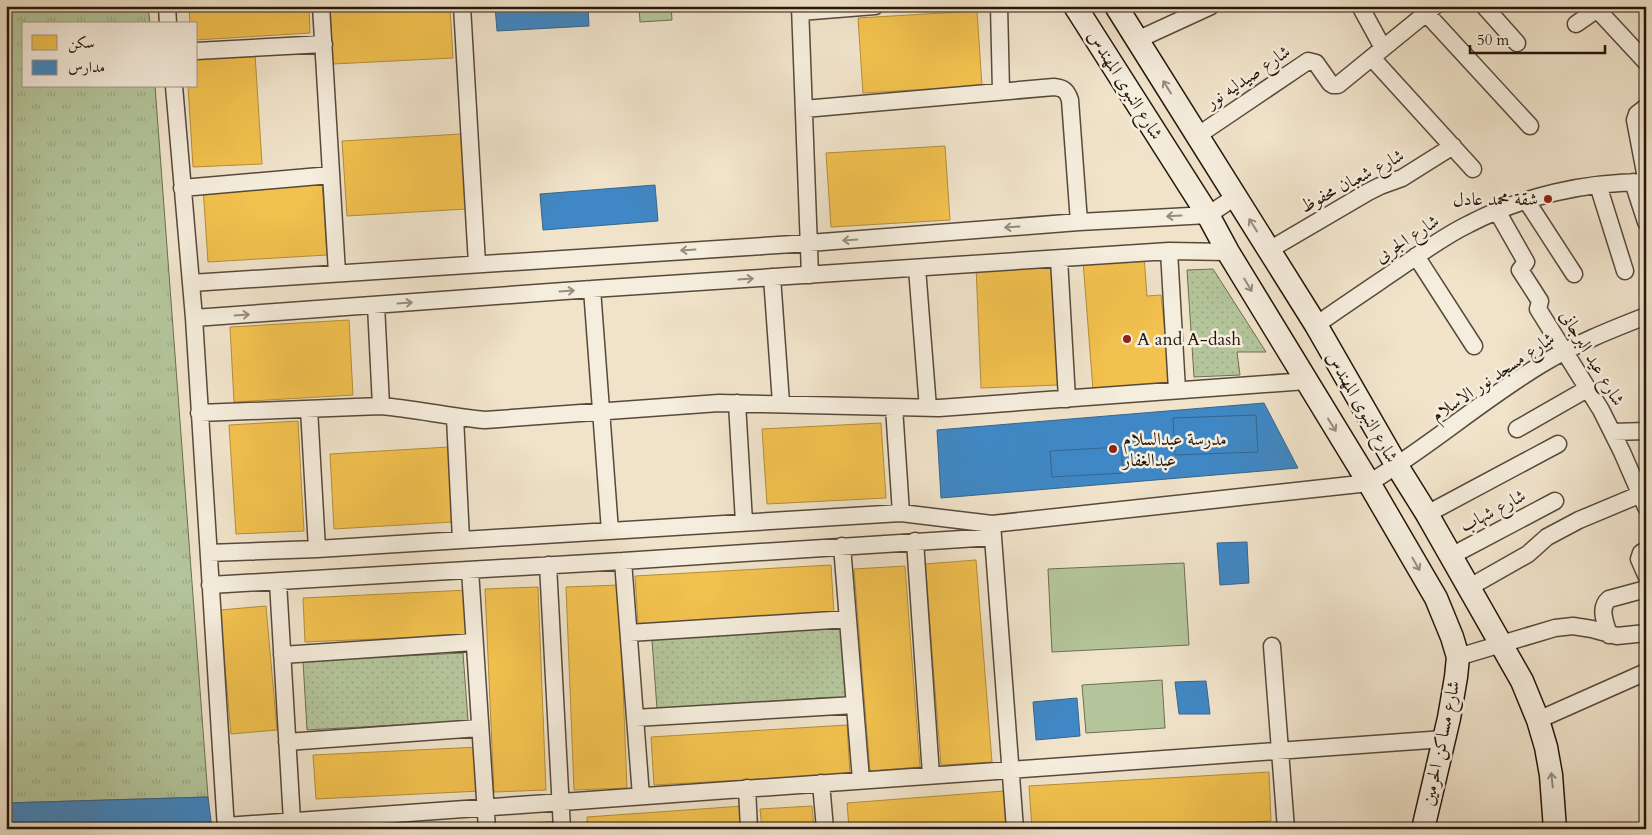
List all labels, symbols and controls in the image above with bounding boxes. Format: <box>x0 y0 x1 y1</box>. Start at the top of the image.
legend <box>22 22 198 88</box>
scale bar <box>1470 22 1604 54</box>
street label: شارع النبوى المهندس <box>1080 25 1169 146</box>
text: 50 m <box>1477 30 1509 50</box>
text: سكن <box>68 33 95 53</box>
street label: شارع صيدليه نور <box>1199 39 1297 117</box>
text: مدارس <box>68 57 105 77</box>
one-way arrow <box>1161 81 1171 95</box>
street label: شارع شعبان محفوظ <box>1295 143 1409 221</box>
place label: شقة محمد عادل <box>1453 187 1538 212</box>
marker: شقة محمد عادل <box>1542 193 1554 205</box>
street label: شارع الجربى <box>1370 209 1445 271</box>
one-way arrow <box>1167 212 1183 221</box>
one-way arrow <box>1248 218 1258 232</box>
one-way arrow <box>1004 222 1020 232</box>
one-way arrow <box>842 235 858 244</box>
one-way arrow <box>680 246 696 255</box>
one-way arrow <box>738 275 754 284</box>
one-way arrow <box>1244 278 1254 292</box>
one-way arrow <box>558 286 574 296</box>
one-way arrow <box>396 298 412 308</box>
street label: شارع عيد البرجانى <box>1552 305 1630 412</box>
one-way arrow <box>234 310 250 319</box>
street label: شارع مسجد نور الاسلام <box>1426 326 1561 430</box>
place label: A and A-dash <box>1137 327 1241 352</box>
marker: A and A-dash <box>1121 333 1133 345</box>
street label: شارع النبوى المهندس <box>1318 347 1404 468</box>
one-way arrow <box>1328 417 1338 431</box>
place label: مدرسة عبدالسلام عبدالغفار <box>1121 427 1227 473</box>
marker: مدرسة عبدالسلام عبدالغفار <box>1107 443 1119 455</box>
street label: شارع شهاب <box>1456 483 1531 541</box>
one-way arrow <box>1411 556 1421 570</box>
street label: شارع مساكن الحرمين <box>1416 678 1468 808</box>
one-way arrow <box>1547 772 1556 788</box>

